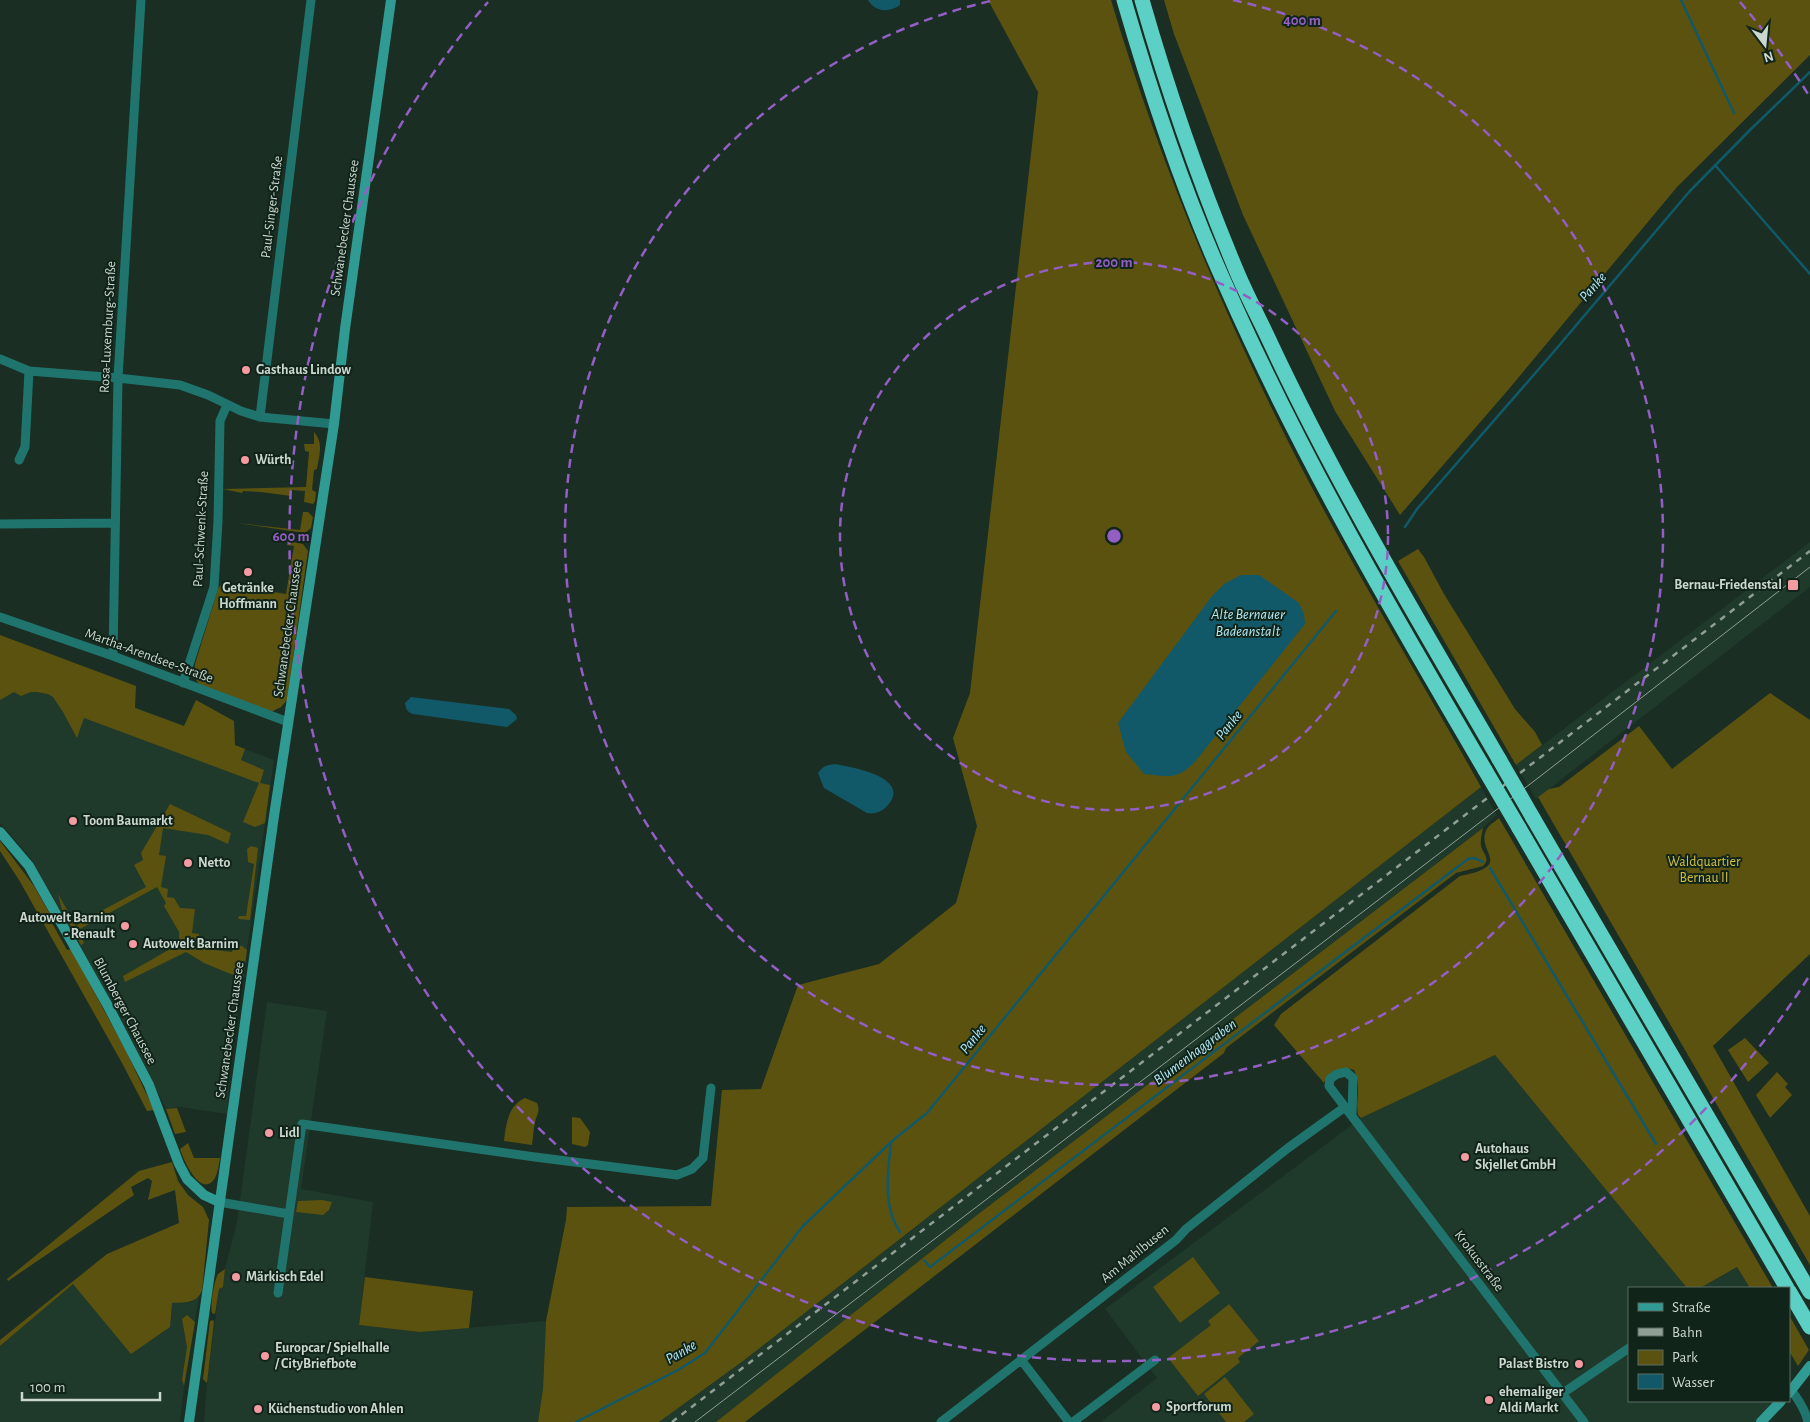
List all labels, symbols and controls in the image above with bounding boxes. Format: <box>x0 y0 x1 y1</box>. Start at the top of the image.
text: 400 m <box>1283 13 1321 28</box>
north arrow <box>1740 20 1790 70</box>
text: N <box>1762 48 1775 65</box>
street label: Paul-Singer-Straße <box>259 155 285 259</box>
street label: Schwanebecker Chaussee <box>328 159 362 297</box>
text: 200 m <box>1095 255 1133 270</box>
street label: Rosa-Luxemburg-Straße <box>98 261 118 393</box>
water label: Panke <box>1577 269 1610 304</box>
place label: Gasthaus Lindow <box>256 363 351 377</box>
marker: Gasthaus Lindow <box>240 364 252 376</box>
place label: Würth <box>255 453 291 467</box>
marker: Würth <box>239 454 251 466</box>
street label: Paul-Schwenk-Straße <box>191 471 211 587</box>
centre of rings <box>1105 527 1123 545</box>
text: 600 m <box>272 529 310 544</box>
street label: Schwanebecker Chaussee <box>271 560 305 698</box>
marker: Getränke Hoffmann <box>242 566 254 578</box>
place label: Bernau-Friedenstal <box>1674 578 1782 592</box>
marker: Bernau-Friedenstal <box>1786 578 1800 592</box>
place label: Getränke Hoffmann <box>219 581 277 611</box>
water label: Alte Bernauer Badeanstalt <box>1210 607 1286 639</box>
street label: Martha-Arendsee-Straße <box>83 626 215 686</box>
water label: Panke <box>1213 707 1245 743</box>
place label: Toom Baumarkt <box>83 814 173 828</box>
marker: Toom Baumarkt <box>67 815 79 827</box>
park label: Waldquartier Bernau II <box>1668 855 1741 885</box>
place label: Netto <box>198 856 230 870</box>
marker: Netto <box>182 857 194 869</box>
place label: Autowelt Barnim - Renault <box>20 911 115 941</box>
marker: Autowelt Barnim - Renault <box>119 920 131 932</box>
place label: Autowelt Barnim <box>143 937 238 951</box>
marker: Autowelt Barnim <box>127 938 139 950</box>
street label: Blumberger Chaussee <box>91 955 159 1067</box>
street label: Schwanebecker Chaussee <box>213 961 247 1099</box>
water label: Blumenhaggraben <box>1151 1016 1239 1088</box>
water label: Panke <box>957 1021 989 1057</box>
place label: Lidl <box>279 1126 300 1140</box>
marker: Lidl <box>263 1127 275 1139</box>
place label: Autohaus Skjellet GmbH <box>1475 1142 1556 1172</box>
marker: Autohaus Skjellet GmbH <box>1459 1151 1471 1163</box>
street label: Am Mahlbusen <box>1098 1223 1172 1285</box>
street label: Krokusstraße <box>1452 1228 1506 1294</box>
place label: Märkisch Edel <box>246 1270 324 1284</box>
marker: Märkisch Edel <box>230 1271 242 1283</box>
legend <box>1628 1287 1790 1402</box>
text: Straße <box>1672 1300 1711 1315</box>
text: Bahn <box>1672 1325 1702 1340</box>
water label: Panke <box>663 1337 699 1367</box>
place label: Europcar / Spielhalle / CityBriefbote <box>274 1341 390 1371</box>
marker: Europcar / Spielhalle / CityBriefbote <box>259 1350 271 1362</box>
text: Park <box>1672 1350 1698 1365</box>
place label: Palast Bistro <box>1499 1357 1569 1371</box>
marker: Palast Bistro <box>1573 1358 1585 1370</box>
scale bar <box>22 1370 160 1402</box>
text: Wasser <box>1672 1375 1715 1390</box>
text: 100 m <box>30 1380 65 1395</box>
place label: ehemaliger Aldi Markt <box>1499 1385 1564 1415</box>
marker: ehemaliger Aldi Markt <box>1483 1394 1495 1406</box>
place label: Sportforum <box>1166 1400 1231 1414</box>
marker: Sportforum <box>1150 1401 1162 1413</box>
place label: Küchenstudio von Ahlen <box>268 1402 404 1416</box>
marker: Küchenstudio von Ahlen <box>252 1403 264 1415</box>

